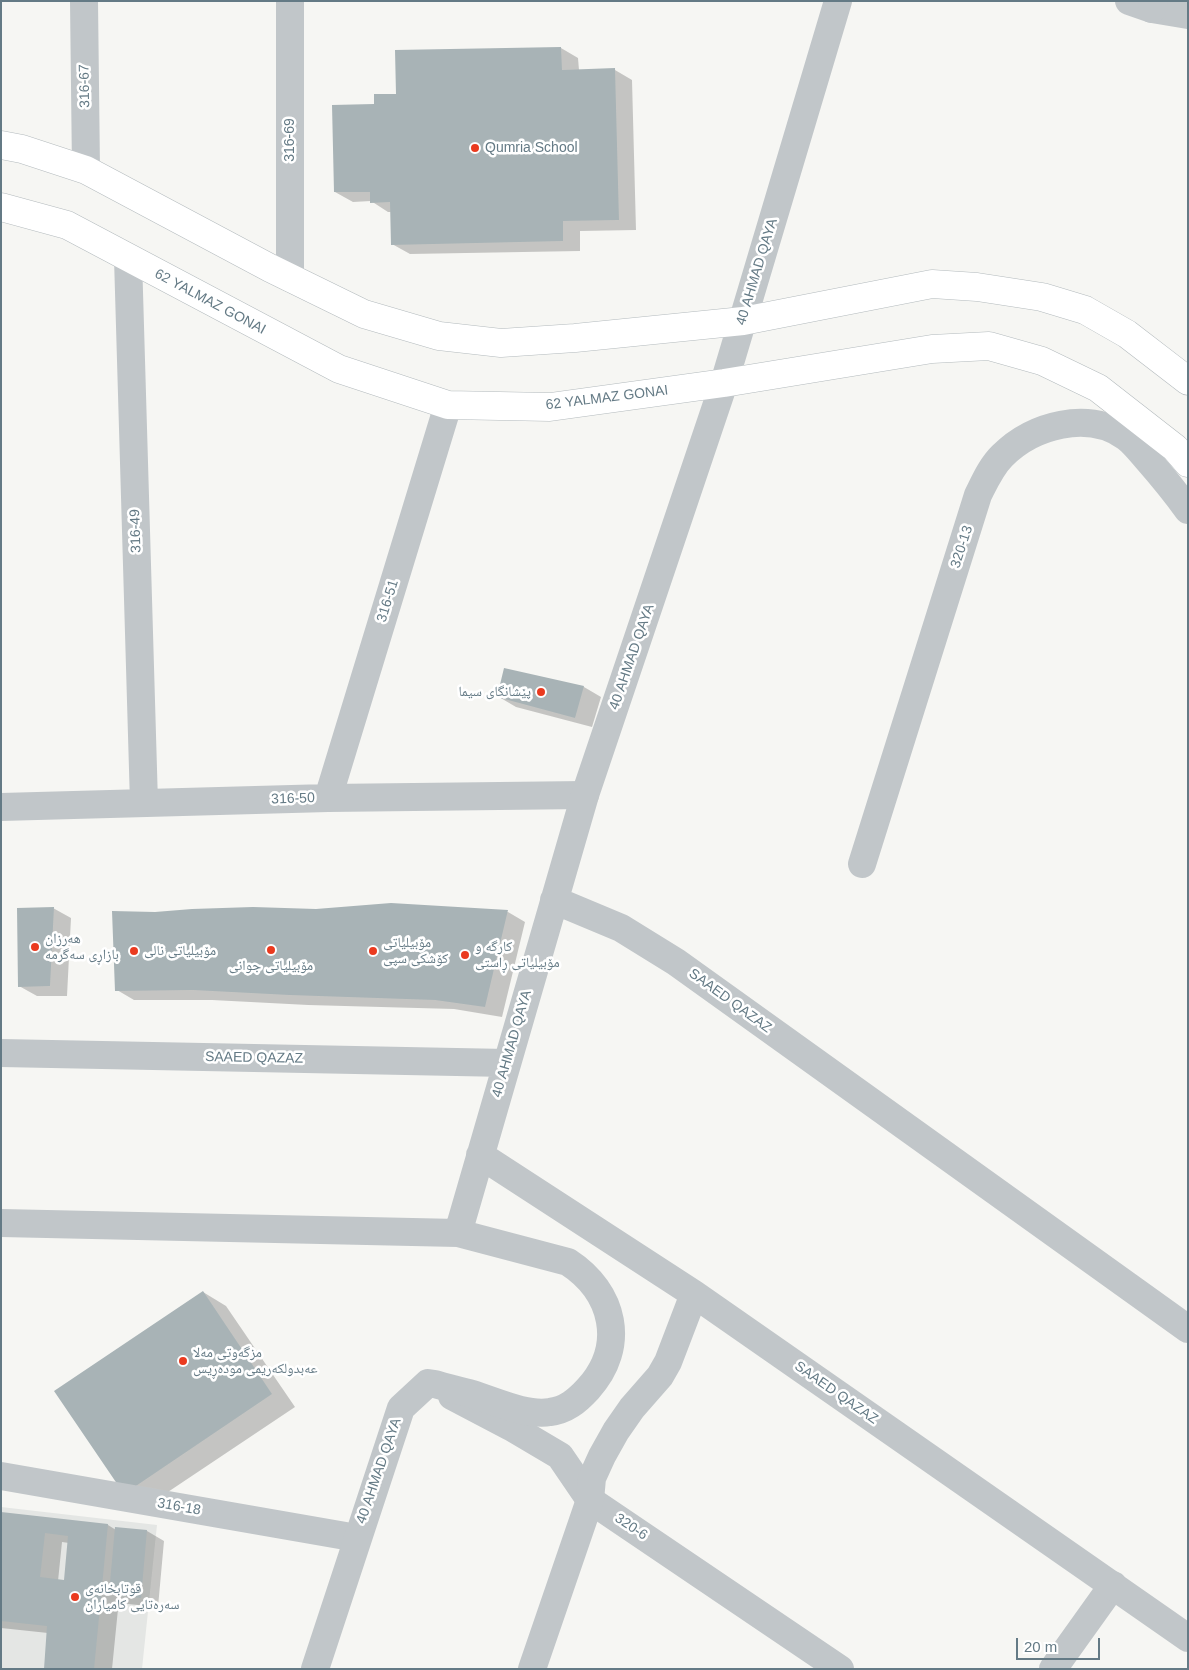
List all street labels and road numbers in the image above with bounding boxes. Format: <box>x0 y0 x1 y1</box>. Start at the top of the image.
street label: 316-67 <box>76 64 94 108</box>
street label: 316-69 <box>282 118 298 162</box>
street label: 40 AHMAD QAYA <box>733 217 781 327</box>
street label: 62 YALMAZ GONAI <box>152 266 268 338</box>
street label: 62 YALMAZ GONAI <box>545 382 669 414</box>
street label: 316-49 <box>127 509 145 553</box>
street label: 320-13 <box>947 524 977 570</box>
street label: 316-51 <box>374 578 402 624</box>
street label: 40 AHMAD QAYA <box>606 602 658 712</box>
street label: 316-50 <box>271 790 315 808</box>
street label: SAAED QAZAZ <box>685 965 775 1037</box>
street label: 40 AHMAD QAYA <box>489 988 535 1100</box>
street label: SAAED QAZAZ <box>205 1049 303 1067</box>
street label: SAAED QAZAZ <box>791 1358 881 1428</box>
street label: 40 AHMAD QAYA <box>353 1416 405 1526</box>
street label: 316-18 <box>156 1495 202 1519</box>
street label: 320-6 <box>611 1510 651 1544</box>

